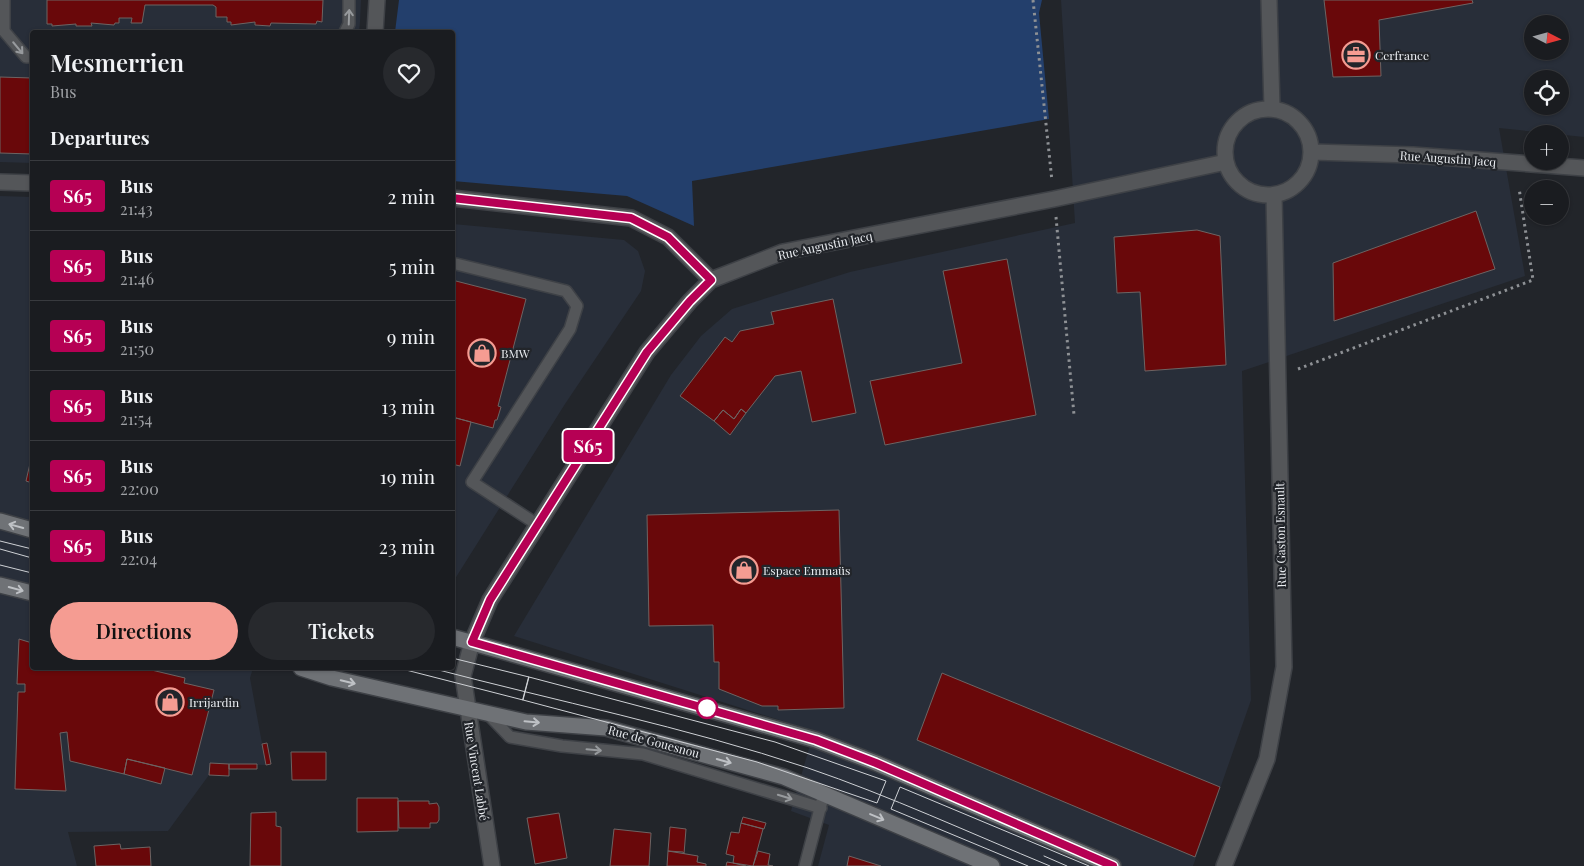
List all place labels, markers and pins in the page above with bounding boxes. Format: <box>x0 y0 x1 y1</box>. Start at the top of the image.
office icon: Cerfrance <box>1341 40 1371 70</box>
place label: Cerfrance <box>1375 47 1429 63</box>
shop icon: BMW <box>467 338 497 368</box>
place label: BMW <box>501 345 530 361</box>
shop icon: Espace Emmaüs <box>729 555 759 585</box>
place label: Espace Emmaüs <box>763 562 850 578</box>
shop icon: Irrijardin <box>155 687 185 717</box>
place label: Irrijardin <box>189 694 239 710</box>
unlabelled marker <box>696 697 718 719</box>

